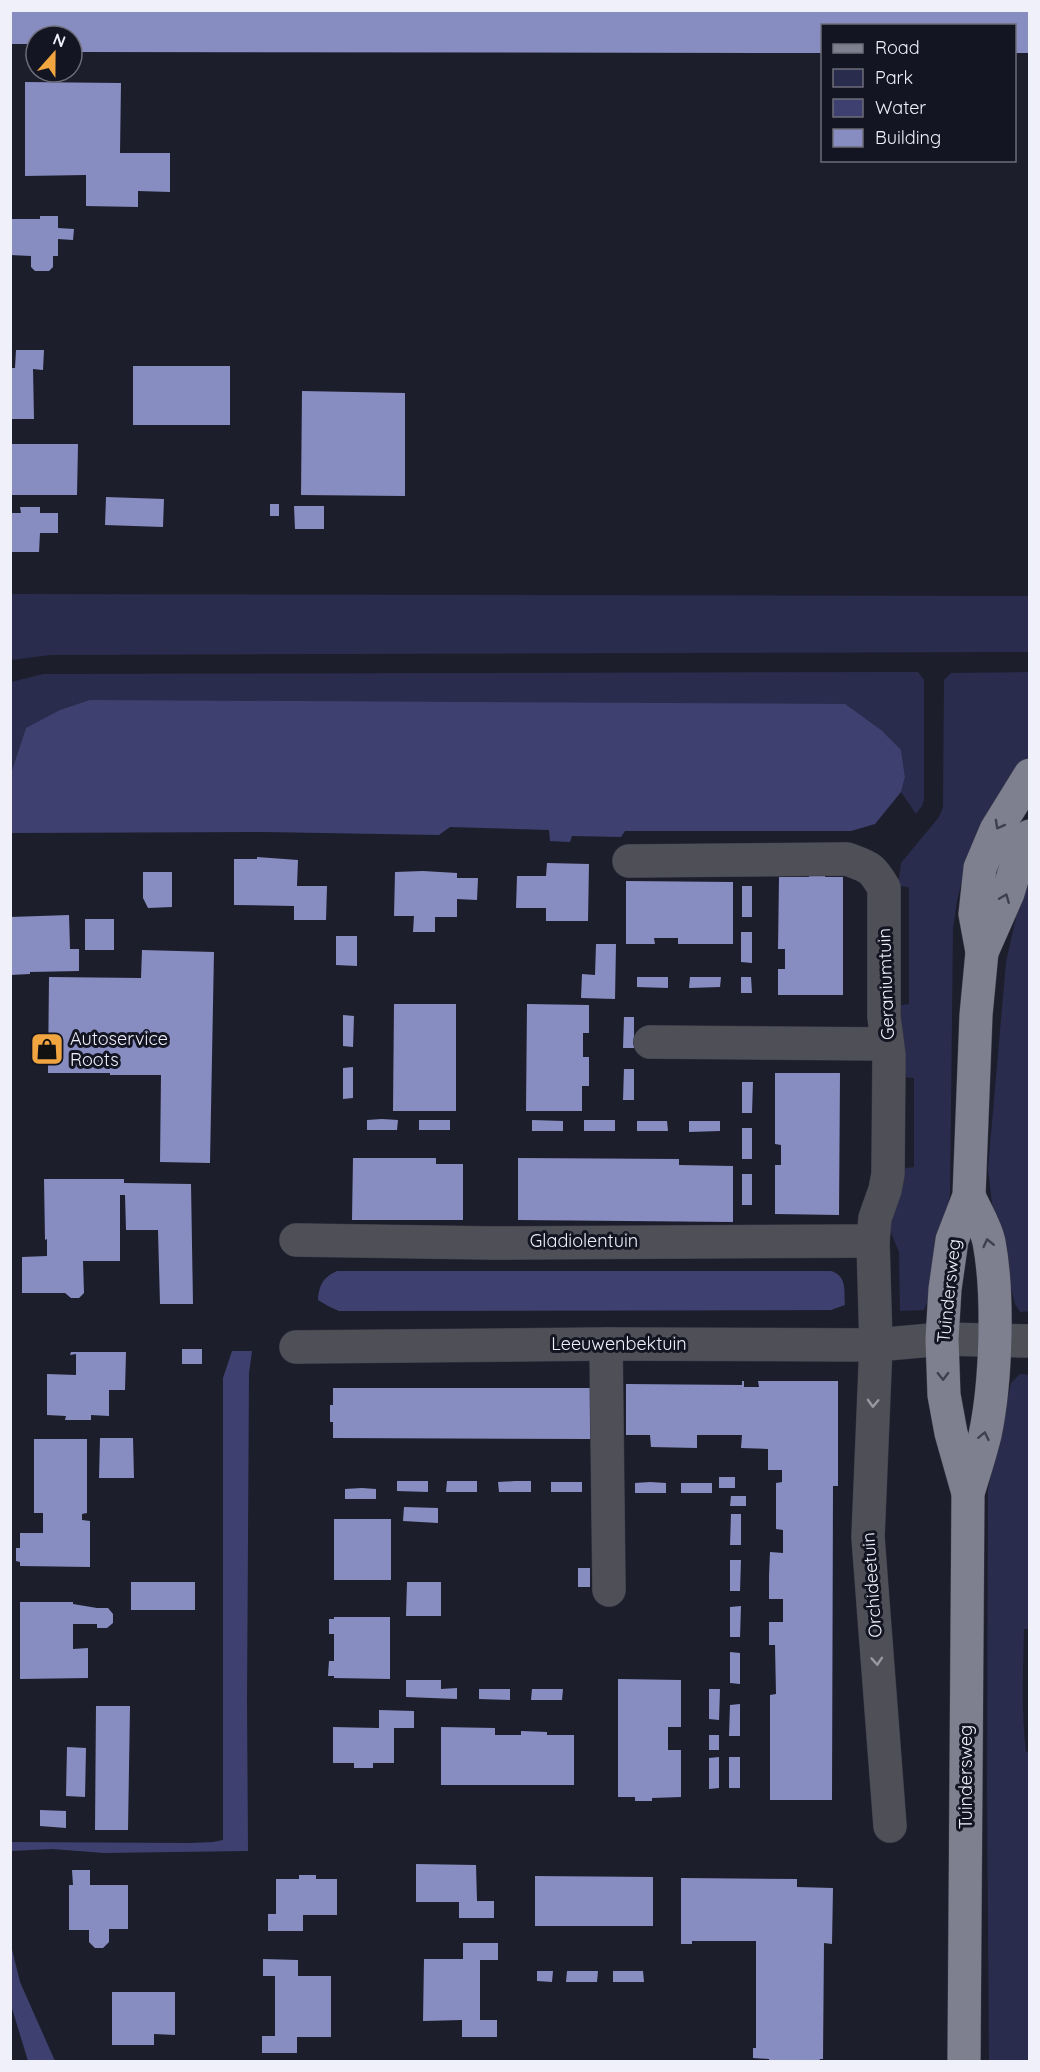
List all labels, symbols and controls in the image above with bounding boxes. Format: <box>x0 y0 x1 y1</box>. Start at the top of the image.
north arrow <box>24 24 84 84</box>
legend <box>821 24 1016 162</box>
text: N <box>50 29 68 51</box>
text: Road <box>875 36 920 59</box>
text: Park <box>875 66 913 89</box>
text: Water <box>875 96 926 119</box>
text: Building <box>875 126 941 149</box>
one-way arrow <box>995 819 1006 829</box>
one-way arrow <box>998 894 1010 905</box>
street label: Geraniumtuin <box>872 928 899 1040</box>
place label: Autoservice Roots <box>70 1027 168 1071</box>
shop icon: Autoservice Roots <box>29 1031 65 1067</box>
street label: Gladiolentuin <box>530 1229 638 1252</box>
street label: Tuindersweg <box>932 1238 965 1344</box>
one-way arrow <box>982 1238 995 1248</box>
street label: Leeuwenbektuin <box>551 1332 687 1355</box>
one-way arrow <box>937 1372 950 1381</box>
one-way arrow <box>867 1399 880 1408</box>
one-way arrow <box>976 1432 989 1442</box>
street label: Orchideetuin <box>856 1532 887 1638</box>
one-way arrow <box>871 1656 884 1665</box>
street label: Tuindersweg <box>954 1725 977 1829</box>

